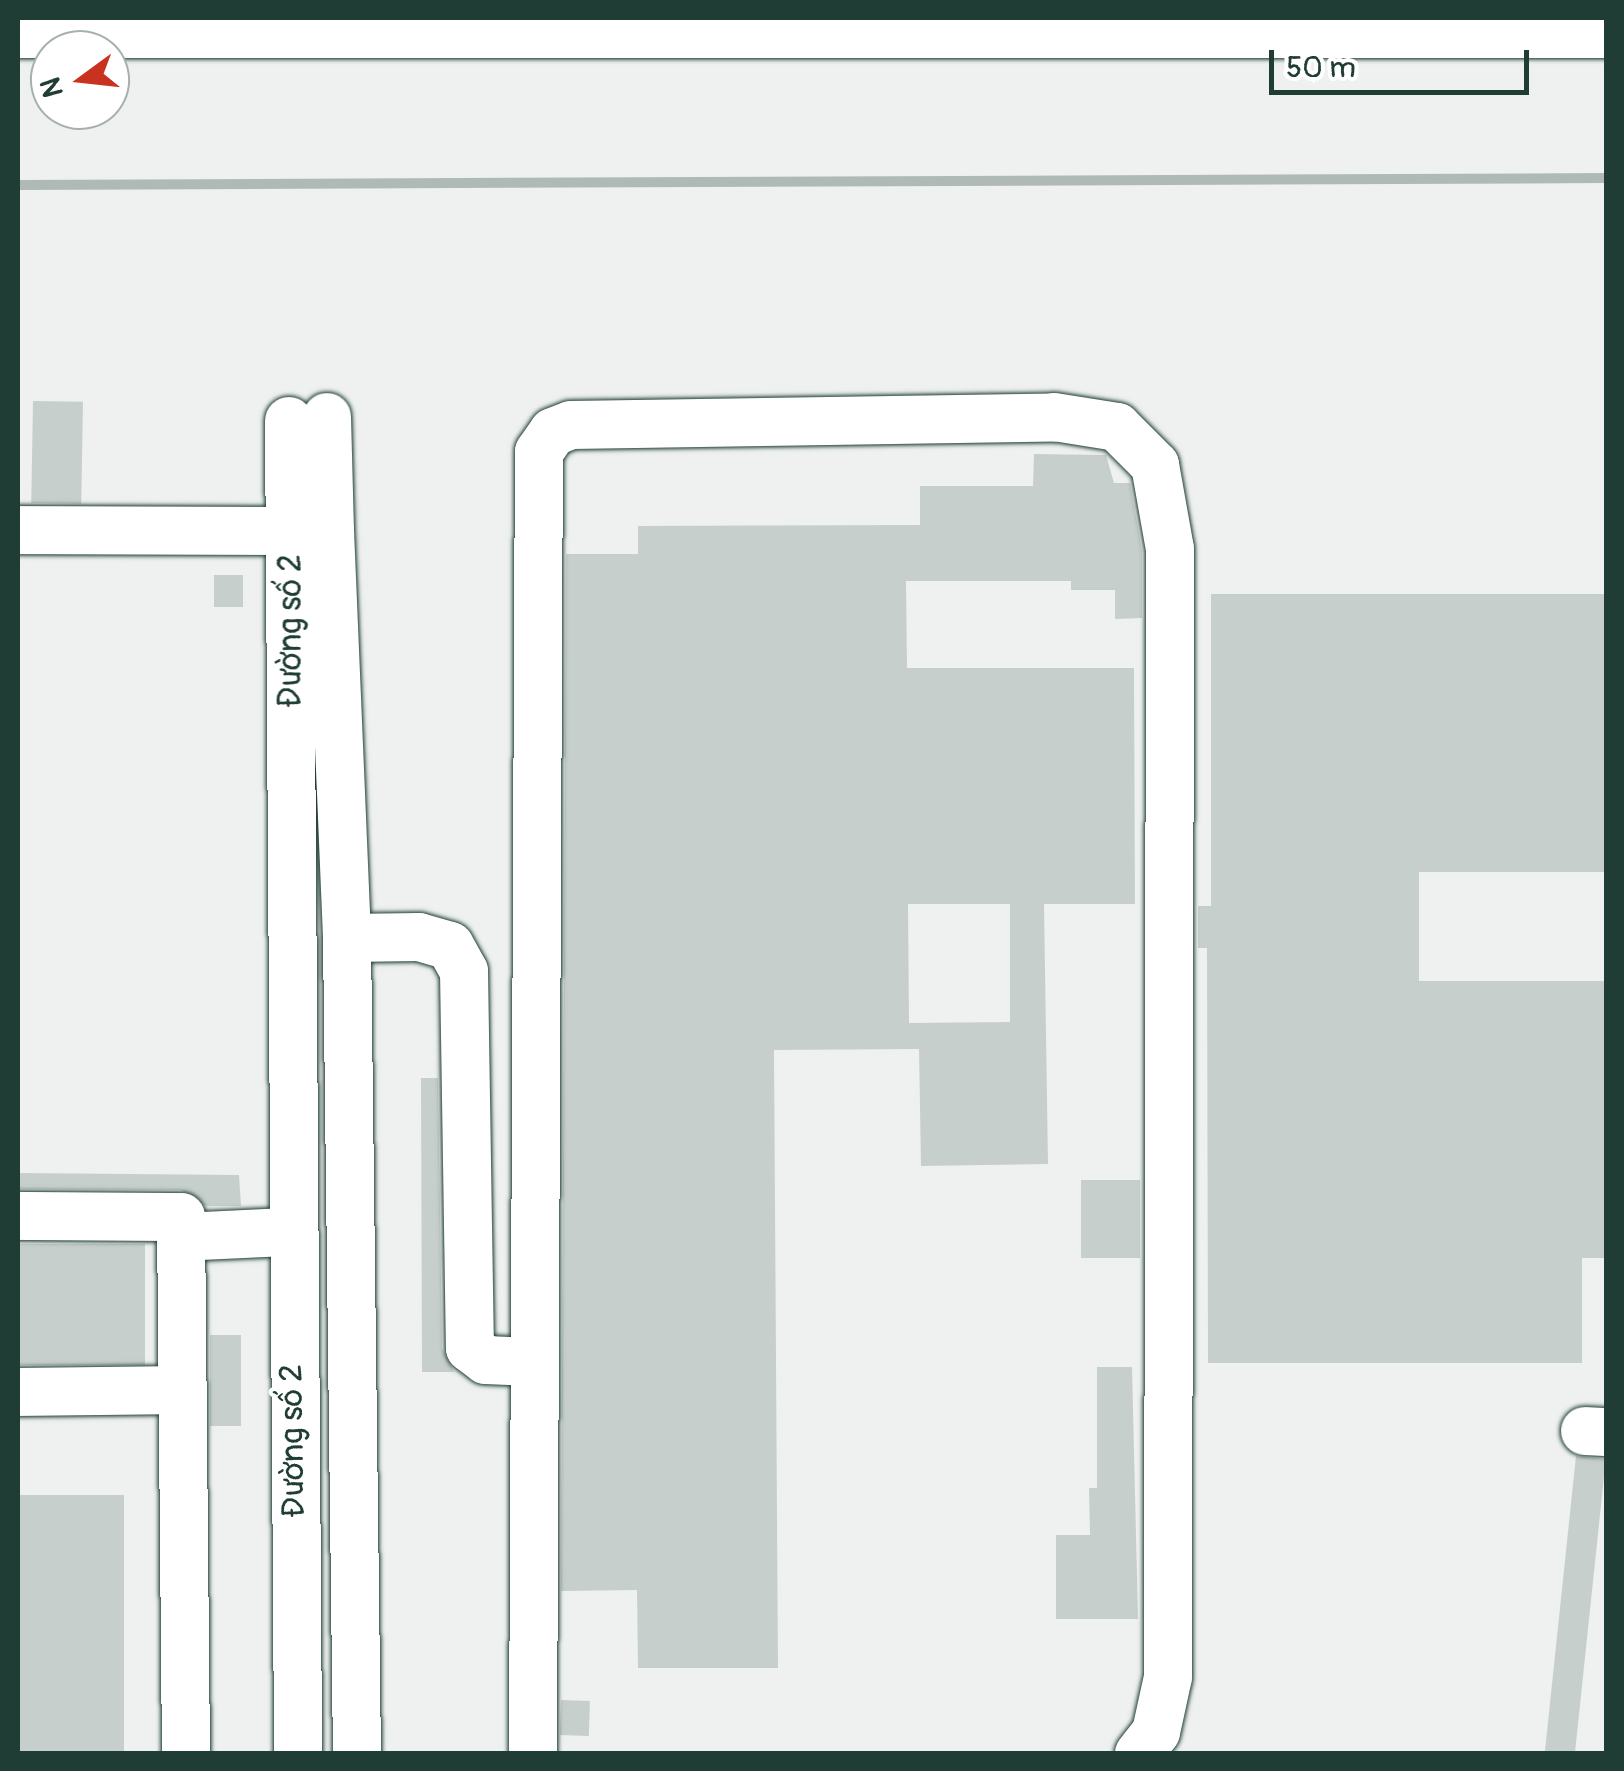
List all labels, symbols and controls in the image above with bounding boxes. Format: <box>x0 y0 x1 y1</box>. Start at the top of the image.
north arrow <box>30 30 130 130</box>
scale bar <box>1274 30 1534 92</box>
text: 50 m <box>1286 49 1356 86</box>
text: N <box>33 74 72 101</box>
street label: Đường số 2 <box>272 554 310 708</box>
street label: Đường số 2 <box>272 1364 314 1518</box>

